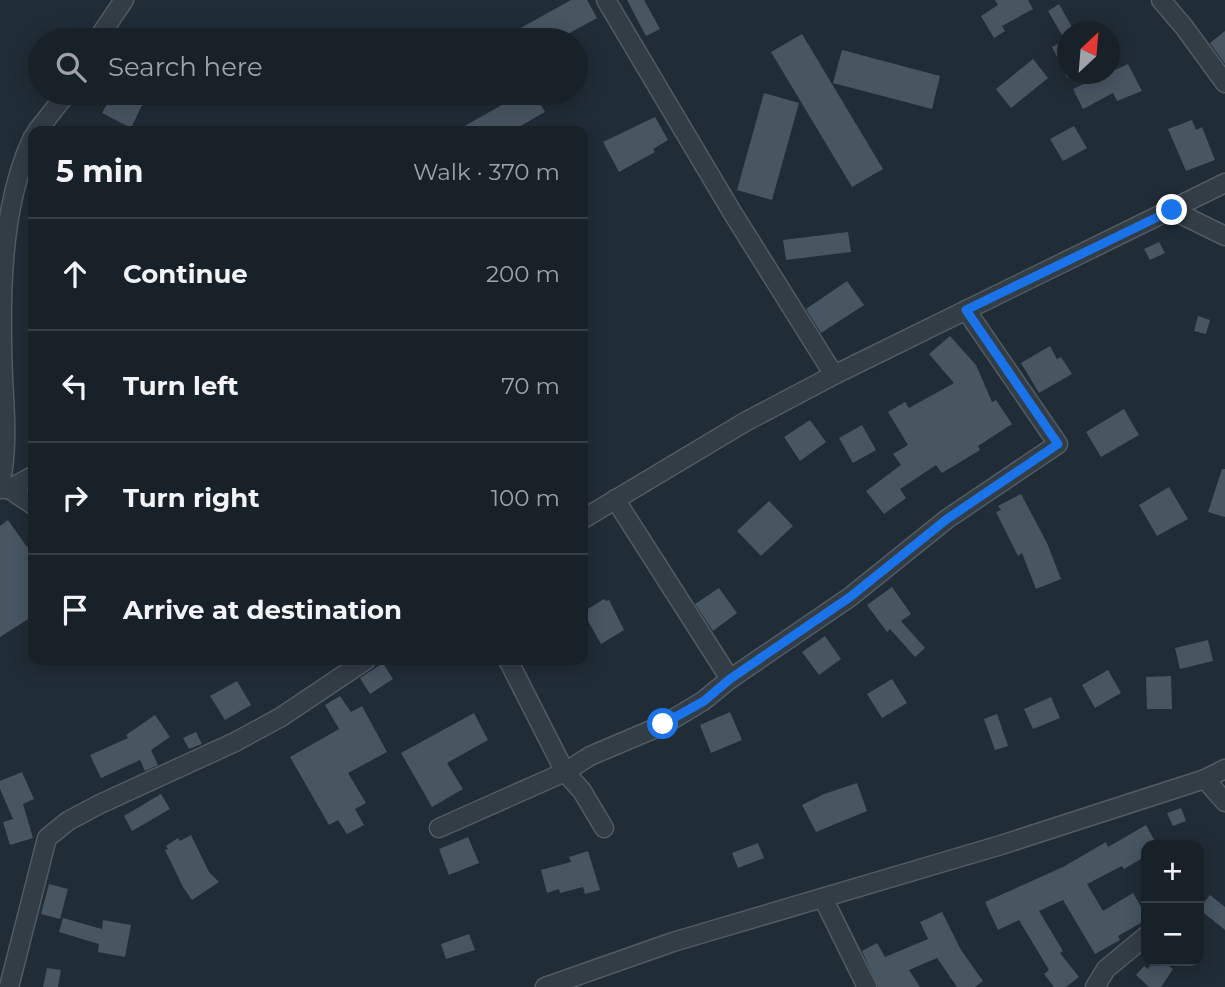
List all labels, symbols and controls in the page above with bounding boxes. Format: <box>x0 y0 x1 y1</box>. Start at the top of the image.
north arrow <box>1057 21 1120 84</box>
search box <box>28 28 588 105</box>
icon: search <box>52 48 90 86</box>
text: Search here <box>108 51 263 83</box>
text: 5 min <box>56 153 144 190</box>
text: Walk · 370 m <box>413 158 560 186</box>
route end <box>1156 194 1187 225</box>
icon: ahead <box>56 255 94 293</box>
text: Continue <box>123 258 248 290</box>
text: 200 m <box>486 260 560 288</box>
icon: left <box>56 367 94 405</box>
text: Turn left <box>123 370 239 402</box>
text: 70 m <box>501 372 560 400</box>
icon: right <box>56 479 94 517</box>
text: Turn right <box>123 482 259 514</box>
text: 100 m <box>491 484 560 512</box>
icon: arrive <box>56 591 94 629</box>
text: Arrive at destination <box>123 594 402 626</box>
route start <box>647 708 678 739</box>
map controls <box>1141 840 1204 966</box>
button: + <box>1141 840 1204 903</box>
button: − <box>1141 903 1204 966</box>

